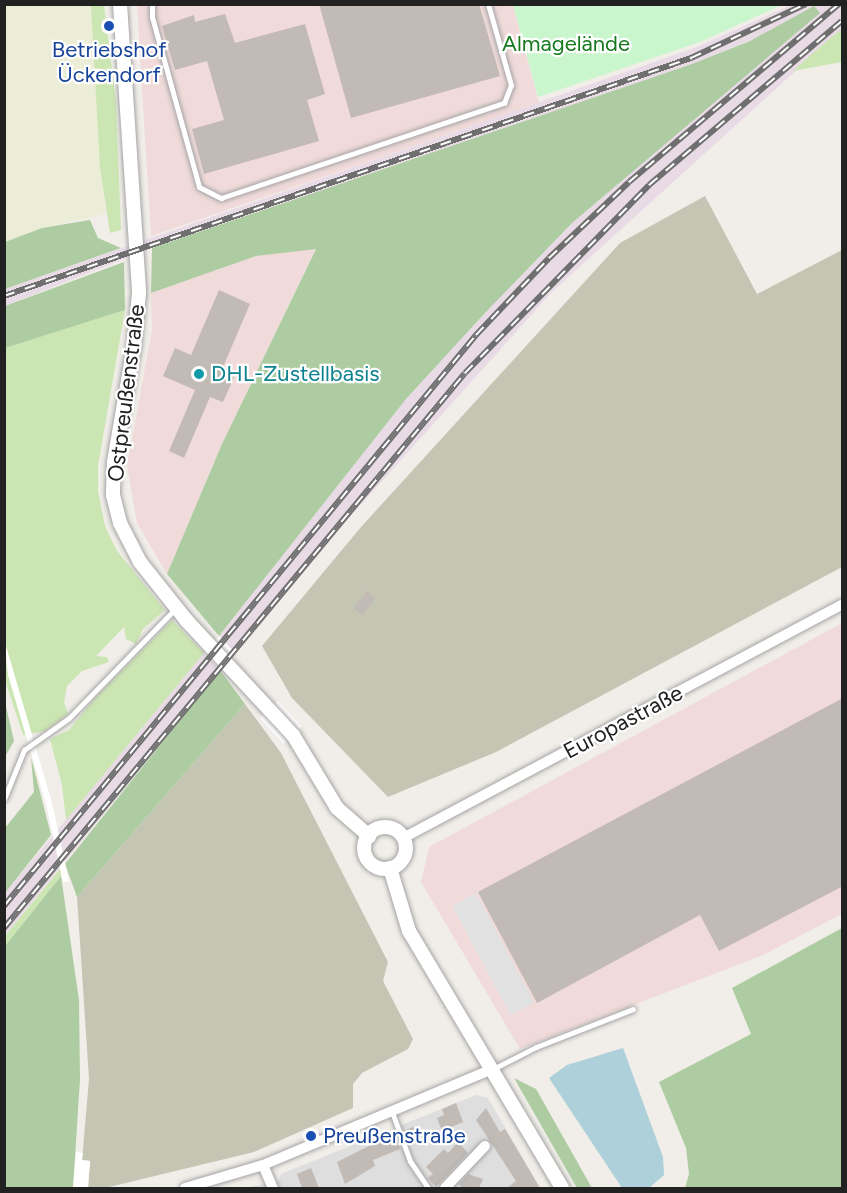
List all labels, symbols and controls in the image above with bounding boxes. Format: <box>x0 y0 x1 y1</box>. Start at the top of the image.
marker: Betriebshof Ückendorf <box>102 19 116 33</box>
park label: Almagelände <box>502 31 630 57</box>
place label: Betriebshof Ückendorf <box>52 36 166 88</box>
street label: Ostpreußenstraße <box>102 303 150 483</box>
place label: DHL-Zustellbasis <box>211 361 380 387</box>
marker: DHL-Zustellbasis <box>192 367 206 381</box>
street label: Europastraße <box>559 680 687 764</box>
place label: Preußenstraße <box>323 1123 466 1149</box>
marker: Preußenstraße <box>304 1129 318 1143</box>

